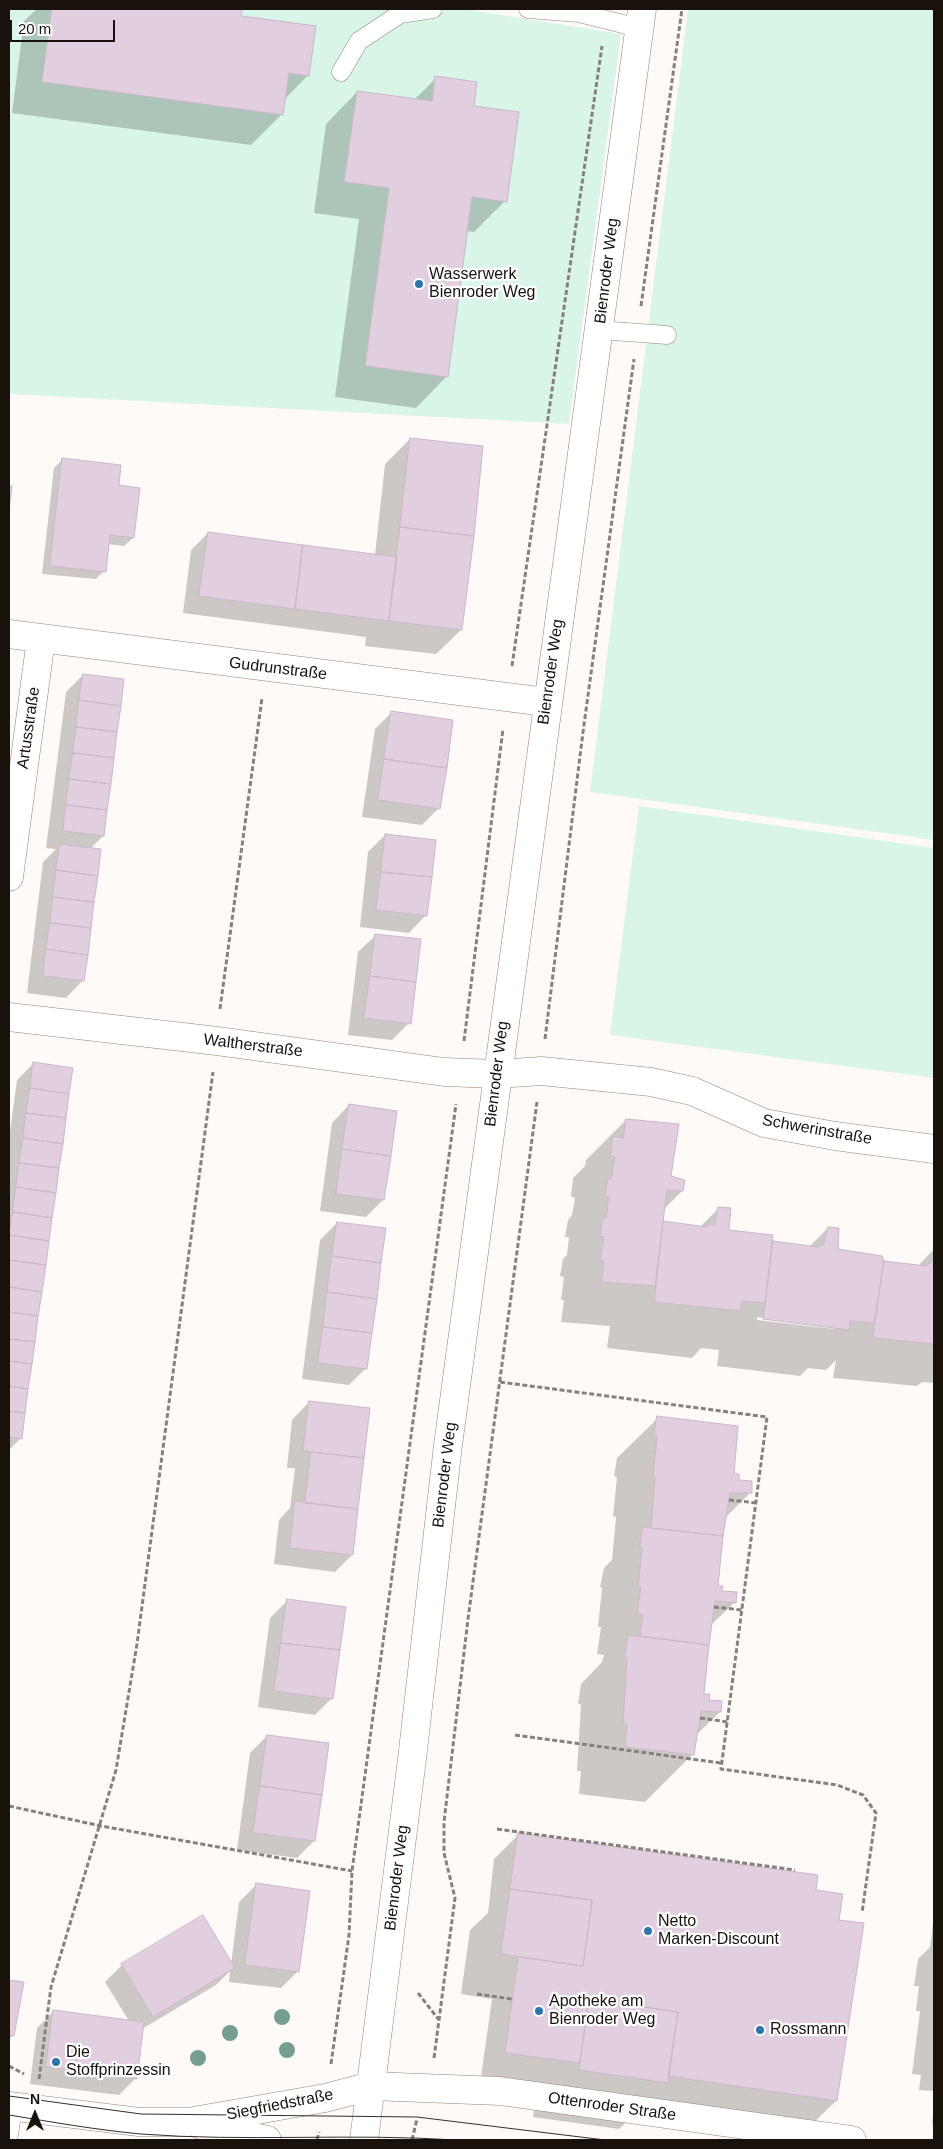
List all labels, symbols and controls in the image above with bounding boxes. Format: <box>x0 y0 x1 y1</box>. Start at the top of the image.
scale bar <box>12 10 118 42</box>
text: 20 m <box>18 20 51 37</box>
street label: Bienroder Weg <box>591 217 623 325</box>
place label: Wasserwerk Bienroder Weg <box>429 265 535 303</box>
marker: Wasserwerk Bienroder Weg <box>413 278 425 290</box>
street label: Bienroder Weg <box>534 618 568 726</box>
street label: Gudrunstraße <box>228 653 328 685</box>
street label: Artusstraße <box>14 686 44 770</box>
street label: Bienroder Weg <box>481 1020 513 1128</box>
street label: Waltherstraße <box>202 1030 304 1062</box>
street label: Schwerinstraße <box>761 1111 873 1149</box>
street label: Bienroder Weg <box>429 1421 461 1529</box>
street label: Bienroder Weg <box>381 1824 413 1932</box>
place label: Netto Marken-Discount <box>658 1912 779 1950</box>
marker: Netto Marken-Discount <box>642 1925 654 1937</box>
place label: Apotheke am Bienroder Weg <box>549 1992 655 2030</box>
marker: Apotheke am Bienroder Weg <box>533 2005 545 2017</box>
place label: Rossmann <box>770 2020 846 2040</box>
marker: Rossmann <box>754 2024 766 2036</box>
place label: Die Stoffprinzessin <box>66 2043 171 2081</box>
marker: Die Stoffprinzessin <box>50 2056 62 2068</box>
street label: Siegfriedstraße <box>225 2085 335 2125</box>
north arrow <box>10 2089 60 2139</box>
street label: Ottenroder Straße <box>547 2089 677 2125</box>
text: N <box>30 2091 40 2107</box>

